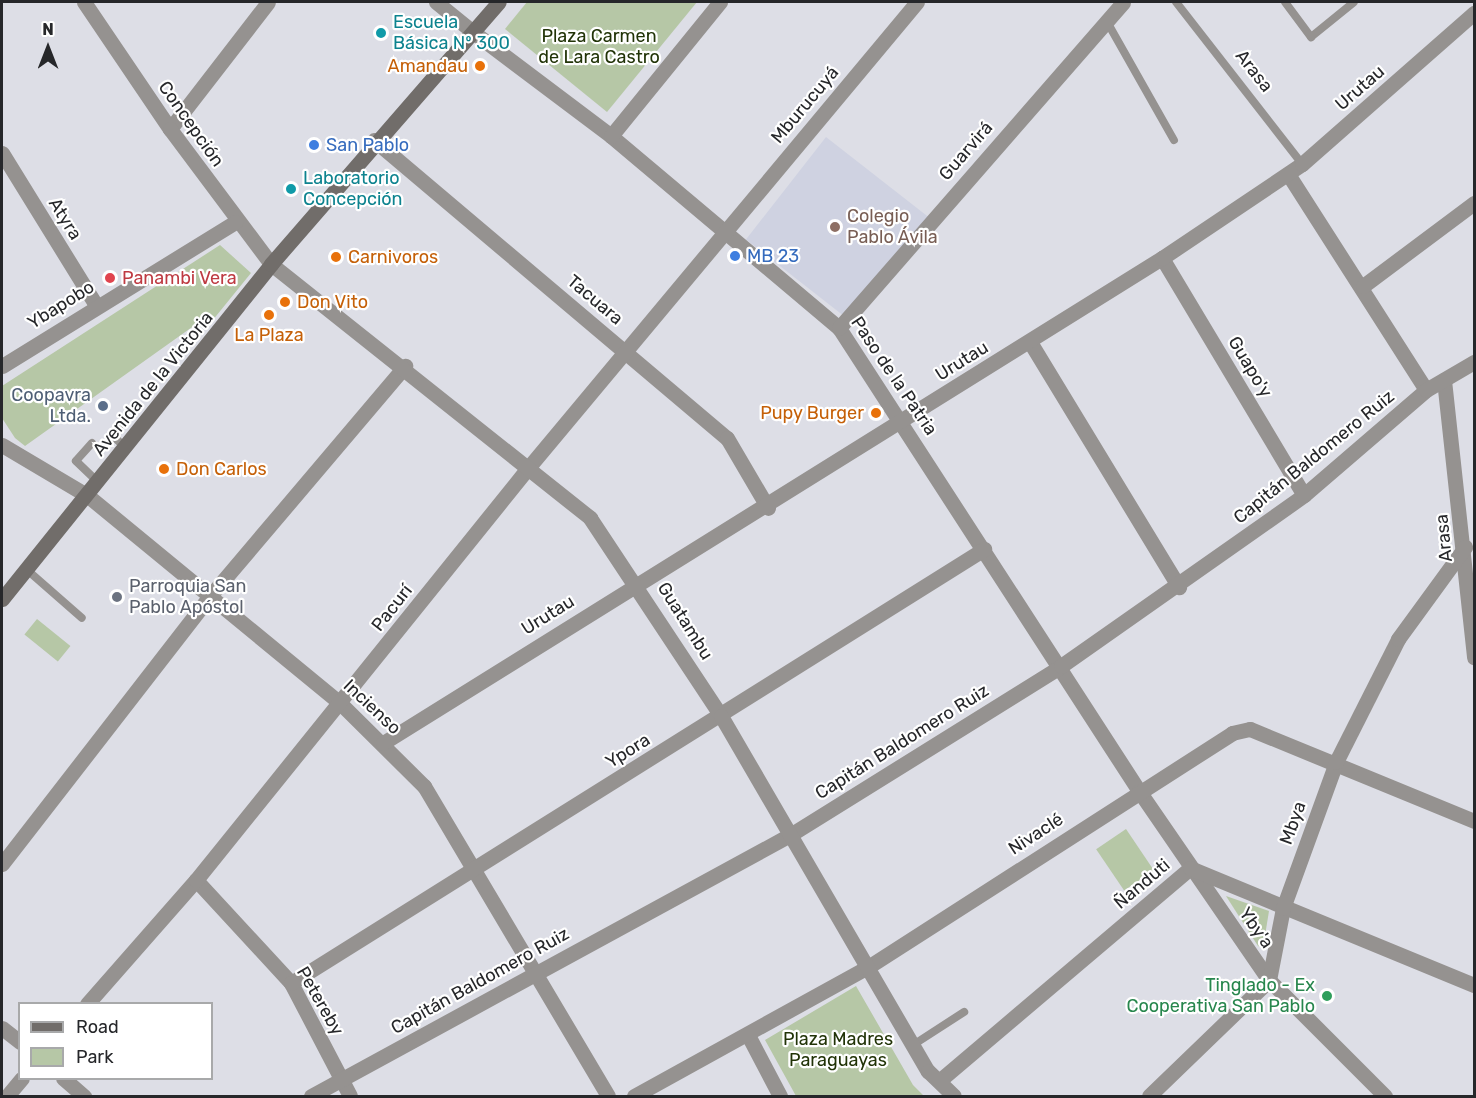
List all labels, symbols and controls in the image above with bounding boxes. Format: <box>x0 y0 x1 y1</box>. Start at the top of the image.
place label: Escuela Básica Nº 300 <box>393 12 510 54</box>
north arrow <box>18 18 78 78</box>
text: N <box>42 20 54 39</box>
marker: Escuela Básica Nº 300 <box>374 26 388 40</box>
park label: Plaza Carmen de Lara Castro <box>538 26 660 68</box>
street label: Arasa <box>1231 46 1277 96</box>
place label: Amandau <box>388 55 468 77</box>
marker: Amandau <box>473 59 487 73</box>
street label: Urutau <box>1331 61 1389 115</box>
street label: Mburucuyá <box>767 62 843 148</box>
street label: Concepción <box>154 77 228 171</box>
street label: Guarvirá <box>935 117 997 185</box>
place label: San Pablo <box>326 134 409 156</box>
marker: San Pablo <box>307 138 321 152</box>
place label: Laboratorio Concepción <box>303 168 403 210</box>
marker: Laboratorio Concepción <box>284 182 298 196</box>
street label: Atyra <box>44 194 86 244</box>
place label: Colegio Pablo Ávila <box>847 206 938 248</box>
marker: Colegio Pablo Ávila <box>828 220 842 234</box>
place label: MB 23 <box>747 245 799 267</box>
place label: Carnivoros <box>348 246 438 268</box>
marker: MB 23 <box>728 249 742 263</box>
marker: Carnivoros <box>329 250 343 264</box>
place label: Panambi Vera <box>122 267 237 289</box>
marker: Panambi Vera <box>103 271 117 285</box>
street label: Tacuara <box>563 271 627 329</box>
street label: Ybapobo <box>24 276 98 334</box>
place label: Don Vito <box>297 291 369 313</box>
marker: Don Vito <box>278 295 292 309</box>
street label: Avenida de la Victoria <box>88 307 218 461</box>
marker: La Plaza <box>262 308 276 322</box>
street label: Paso de la Patria <box>846 313 942 439</box>
place label: La Plaza <box>234 324 304 346</box>
street label: Guapo'y <box>1223 333 1277 401</box>
street label: Urutau <box>932 336 992 386</box>
place label: Coopavra Ltda. <box>11 385 91 428</box>
street label: Capitán Baldomero Ruiz <box>1229 386 1399 528</box>
marker: Coopavra Ltda. <box>96 399 110 413</box>
place label: Pupy Burger <box>760 402 864 424</box>
marker: Pupy Burger <box>869 406 883 420</box>
place label: Don Carlos <box>176 458 267 480</box>
marker: Don Carlos <box>157 462 171 476</box>
street label: Arasa <box>1431 513 1457 563</box>
place label: Parroquia San Pablo Apóstol <box>129 576 246 618</box>
street label: Guatambu <box>653 578 717 664</box>
street label: Pacurí <box>367 580 417 636</box>
marker: Parroquia San Pablo Apóstol <box>110 590 124 604</box>
street label: Urutau <box>518 590 578 640</box>
street label: Incienso <box>339 675 405 739</box>
street label: Capitán Baldomero Ruiz <box>811 680 993 804</box>
street label: Ypora <box>602 729 654 773</box>
street label: Mbya <box>1275 799 1311 847</box>
street label: Nivaclé <box>1005 808 1067 860</box>
street label: Ñanduti <box>1110 854 1174 914</box>
street label: Yby'a <box>1234 903 1278 953</box>
street label: Capitán Baldomero Ruiz <box>387 923 573 1039</box>
street label: Petereby <box>292 963 348 1039</box>
place label: Tinglado - Ex Cooperativa San Pablo <box>1126 975 1315 1018</box>
marker: Tinglado - Ex Cooperativa San Pablo <box>1320 989 1334 1003</box>
legend <box>18 1002 213 1080</box>
text: Road <box>76 1016 119 1038</box>
park label: Plaza Madres Paraguayas <box>783 1029 893 1072</box>
text: Park <box>76 1046 113 1068</box>

